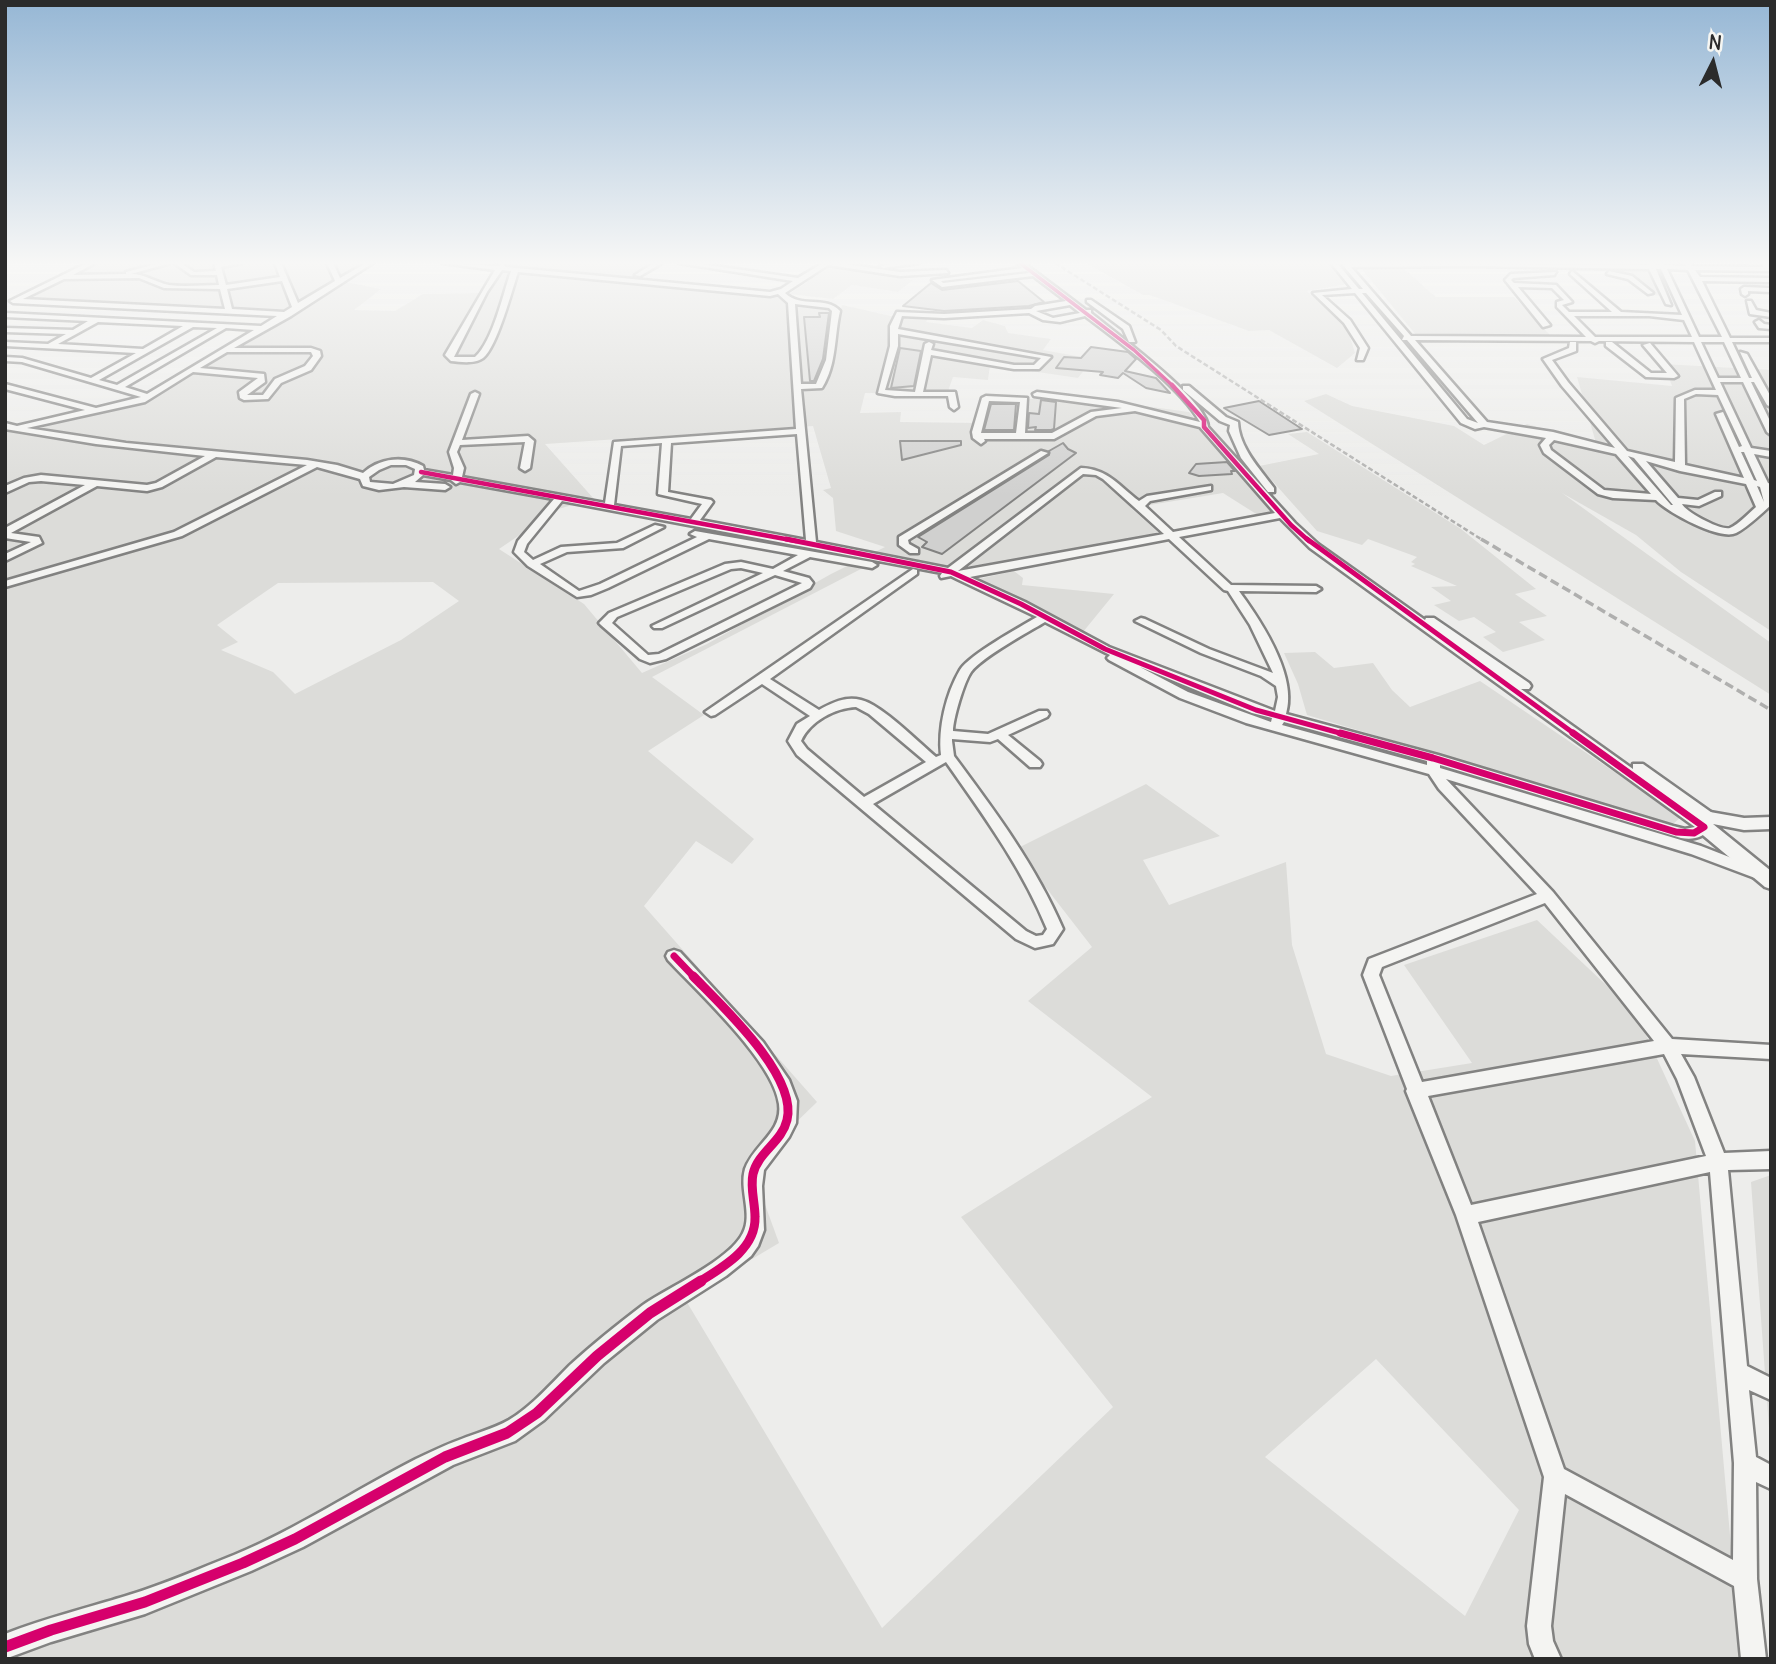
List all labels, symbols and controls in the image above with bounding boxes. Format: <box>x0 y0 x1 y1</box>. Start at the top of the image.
north arrow <box>1678 28 1748 98</box>
text: N <box>1707 29 1723 55</box>

